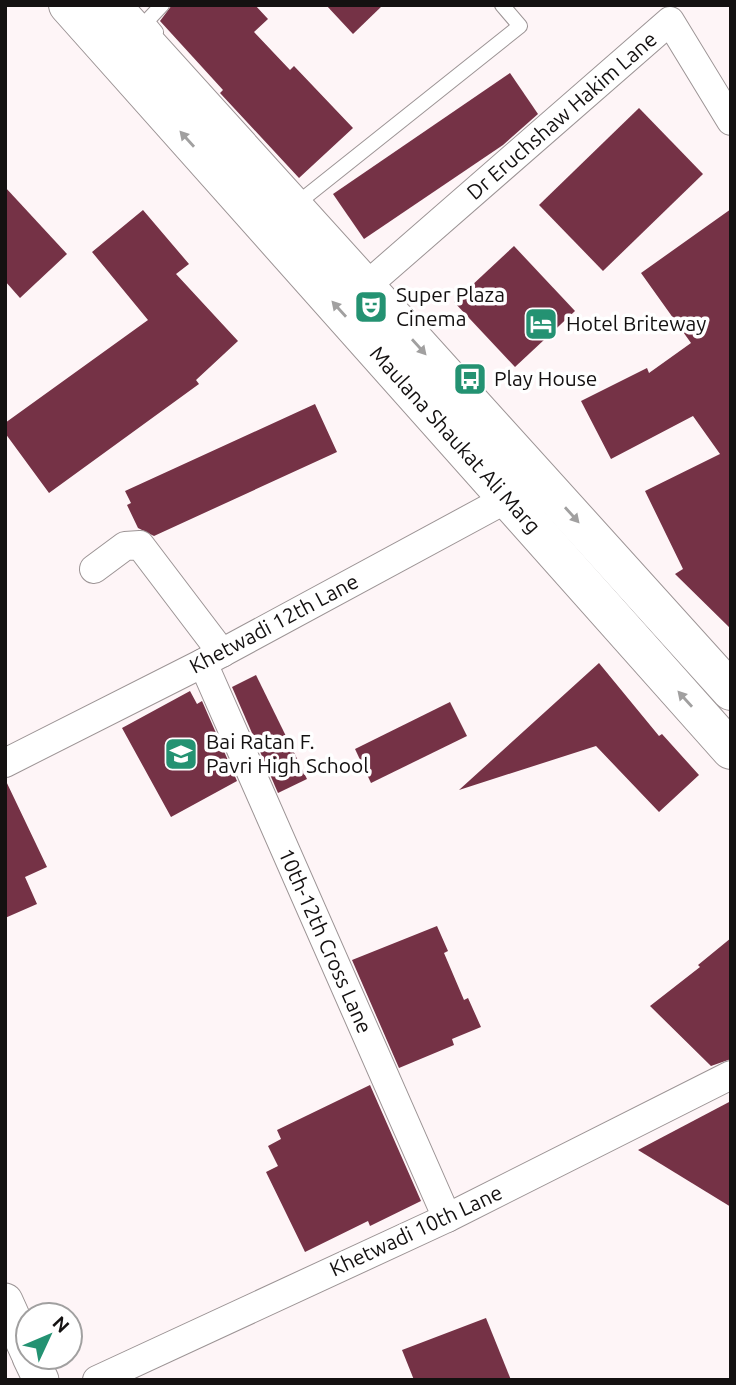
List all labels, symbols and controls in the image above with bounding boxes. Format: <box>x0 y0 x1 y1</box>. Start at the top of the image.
street label: Dr Eruchshaw Hakim Lane <box>462 26 661 204</box>
one-way arrow <box>180 131 196 148</box>
place label: Super Plaza Cinema <box>396 282 505 330</box>
theatre icon: Super Plaza Cinema <box>352 288 390 326</box>
one-way arrow <box>331 300 347 318</box>
hotel icon: Hotel Briteway <box>522 305 560 343</box>
place label: Hotel Briteway <box>566 311 706 335</box>
one-way arrow <box>411 338 427 355</box>
street label: Maulana Shaukat Ali Marg <box>365 341 546 538</box>
bus stop icon: Play House <box>451 360 489 398</box>
place label: Play House <box>494 366 597 390</box>
one-way arrow <box>564 506 580 524</box>
street label: Khetwadi 12th Lane <box>185 568 362 678</box>
one-way arrow <box>678 691 694 708</box>
place label: Bai Ratan F. Pavri High School <box>206 729 369 777</box>
school or university icon: Bai Ratan F. Pavri High School <box>162 735 200 773</box>
street label: 10th-12th Cross Lane <box>274 844 378 1037</box>
street label: Khetwadi 10th Lane <box>325 1180 506 1281</box>
north arrow <box>14 1301 84 1371</box>
text: N <box>48 1311 74 1337</box>

